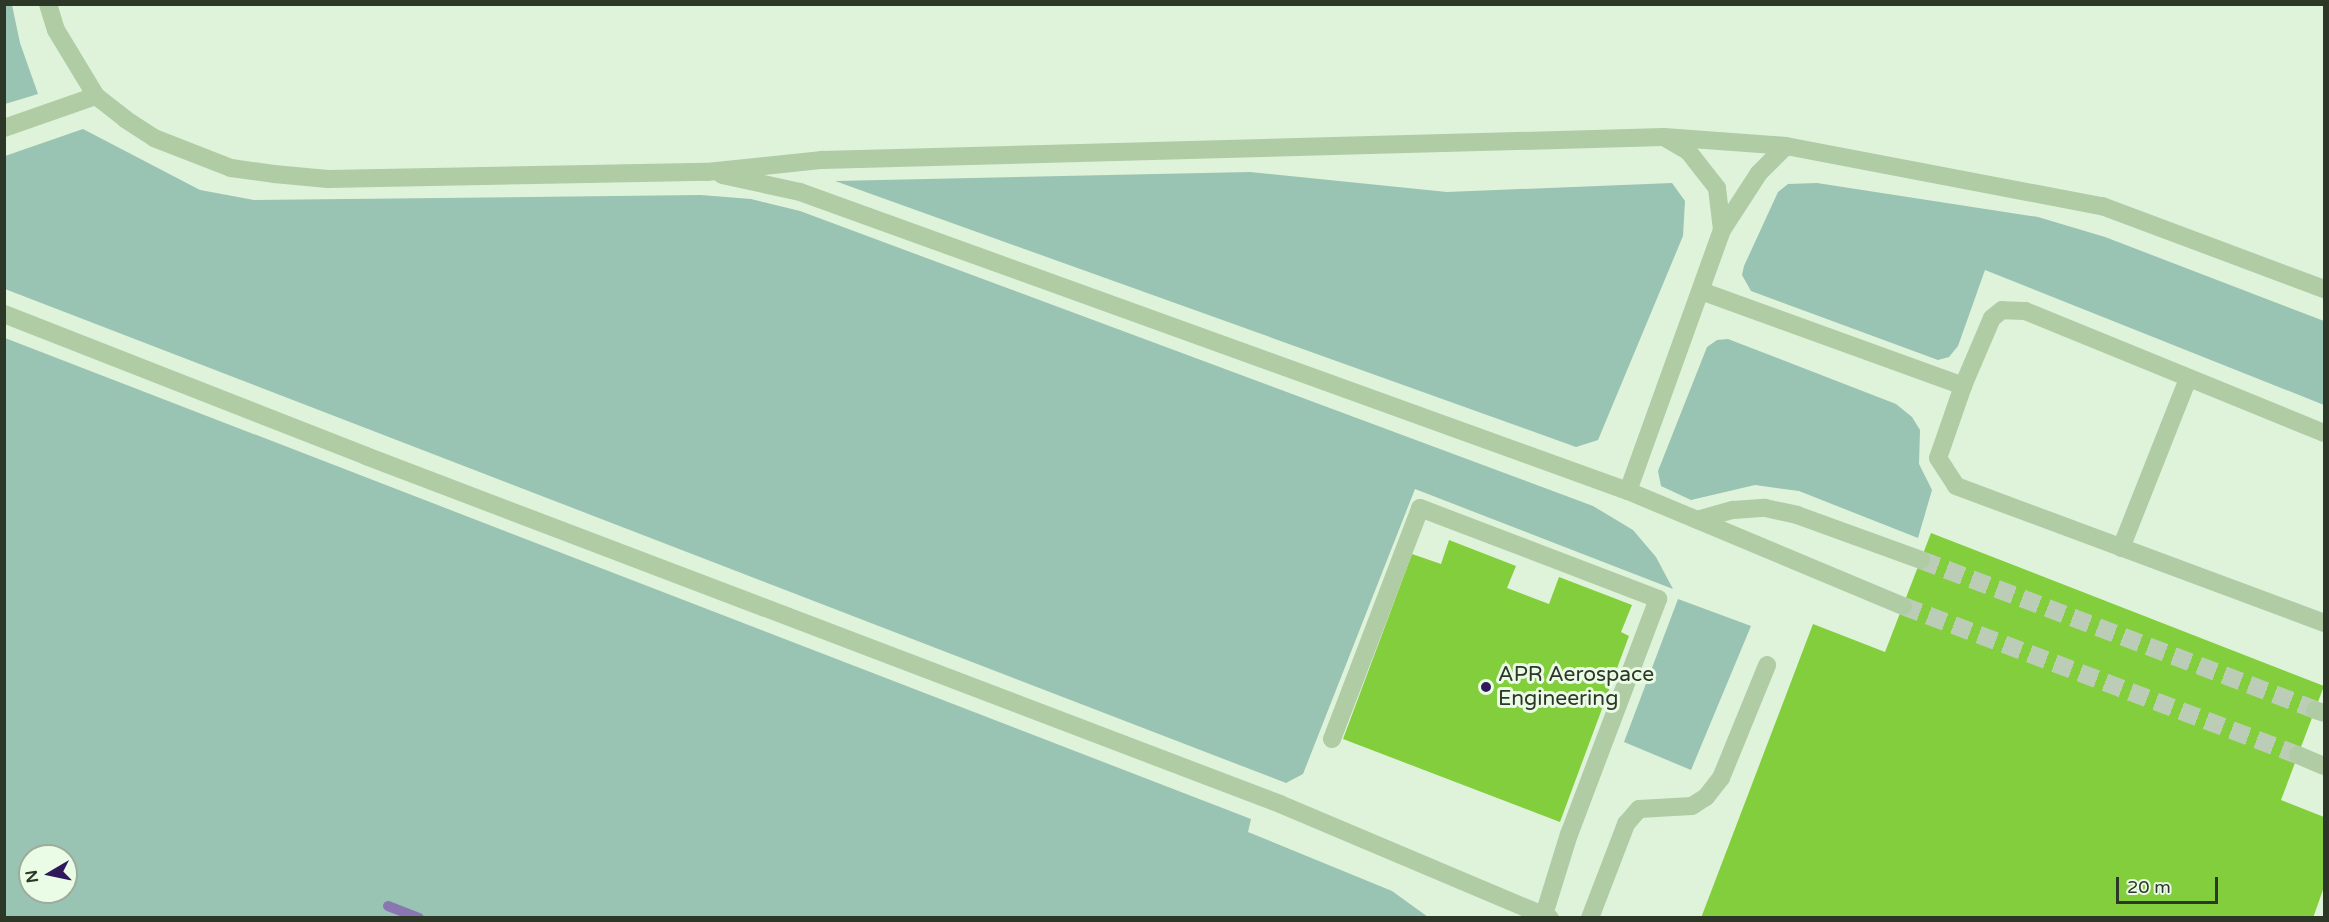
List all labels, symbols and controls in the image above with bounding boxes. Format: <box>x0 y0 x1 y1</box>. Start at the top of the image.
place label: APR Aerospace Engineering <box>1498 662 1654 712</box>
marker: APR Aerospace Engineering <box>1479 680 1493 694</box>
north arrow <box>18 844 78 904</box>
scale bar <box>2119 865 2221 903</box>
text: N <box>21 869 43 884</box>
text: 20 m <box>2127 876 2171 898</box>

